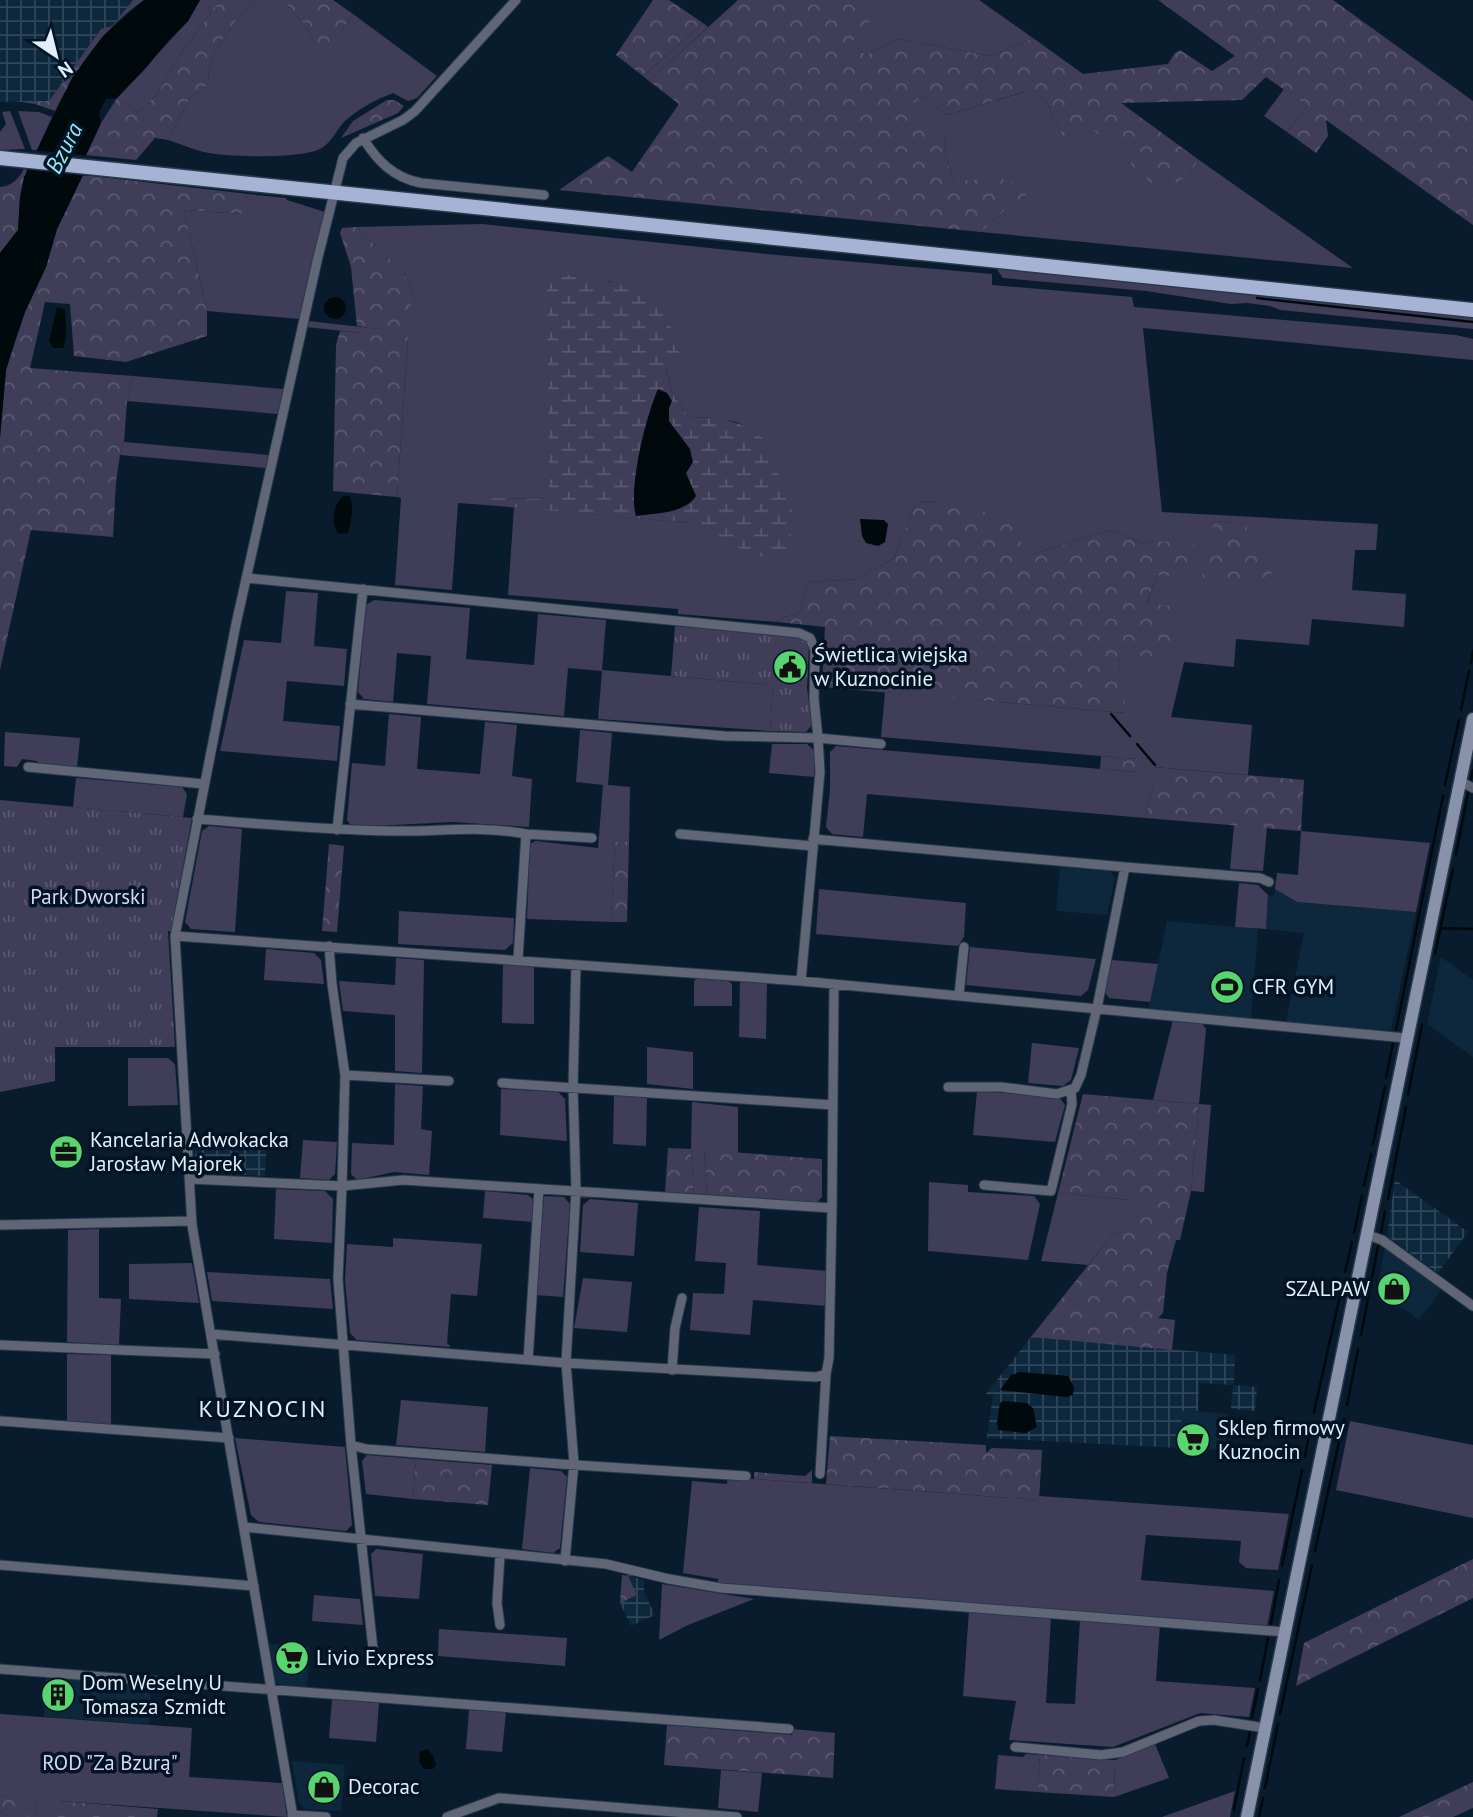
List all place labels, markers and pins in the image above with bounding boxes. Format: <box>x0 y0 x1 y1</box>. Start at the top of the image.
place label: Świetlica wiejska w Kuznocinie <box>814 641 968 692</box>
public building icon: Świetlica wiejska w Kuznocinie <box>771 648 809 686</box>
sports icon: CFR GYM <box>1208 968 1246 1006</box>
place label: CFR GYM <box>1252 973 1334 1000</box>
place label: Kancelaria Adwokacka Jarosław Majorek <box>89 1126 289 1177</box>
office icon: Kancelaria Adwokacka Jarosław Majorek <box>47 1133 85 1171</box>
shop icon: SZALPAW <box>1375 1270 1413 1308</box>
place label: SZALPAW <box>1285 1275 1371 1302</box>
place label: Sklep firmowy Kuznocin <box>1218 1414 1345 1465</box>
supermarket icon: Sklep firmowy Kuznocin <box>1174 1421 1212 1459</box>
supermarket icon: Livio Express <box>273 1639 311 1677</box>
place label: Livio Express <box>316 1644 434 1671</box>
place label: Dom Weselny U Tomasza Szmidt <box>82 1669 226 1720</box>
building icon: Dom Weselny U Tomasza Szmidt <box>39 1676 77 1714</box>
shop icon: Decorac <box>305 1768 343 1806</box>
place label: Decorac <box>348 1773 419 1800</box>

